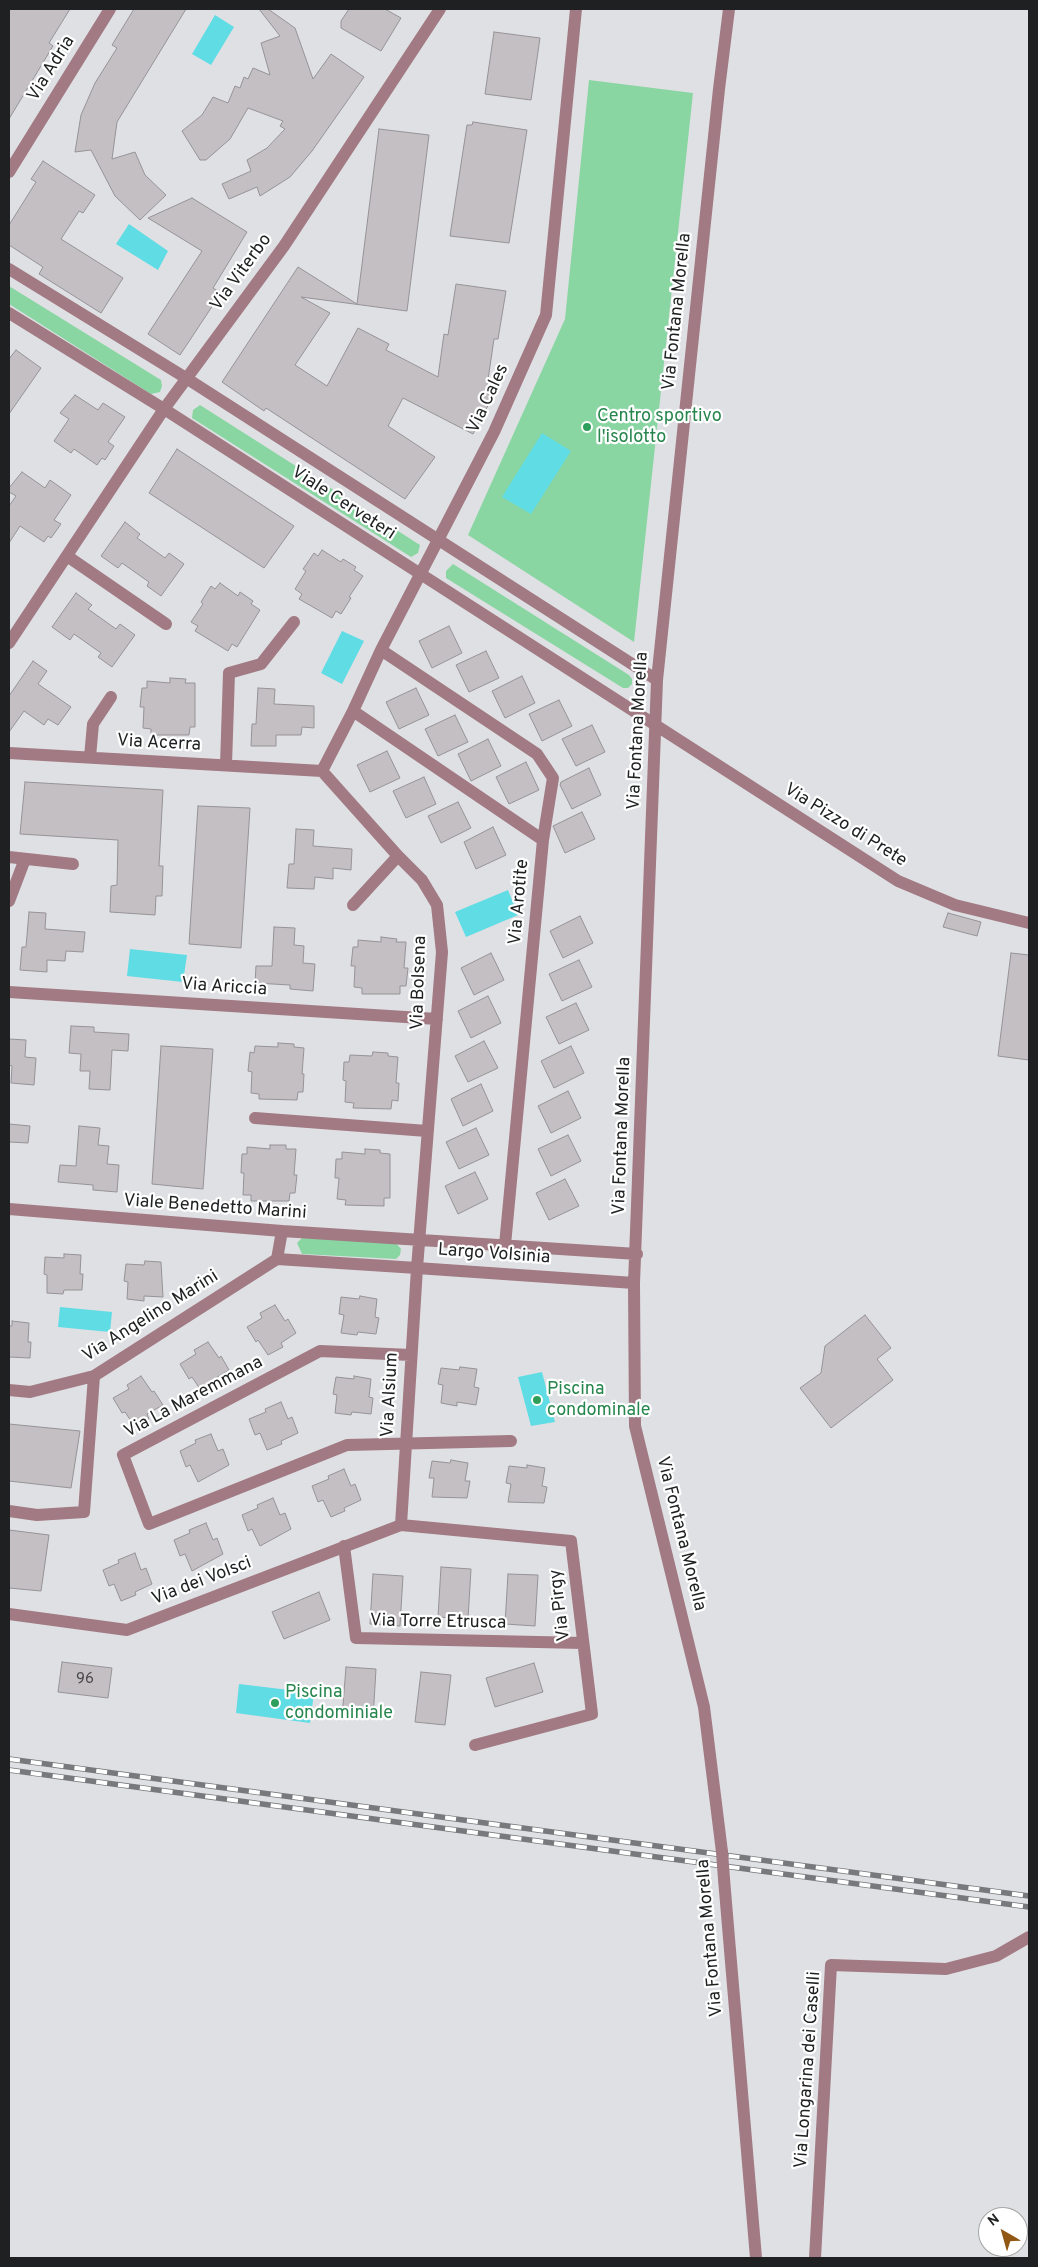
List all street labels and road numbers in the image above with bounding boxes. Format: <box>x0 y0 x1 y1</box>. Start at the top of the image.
street label: Via Adria <box>23 32 81 106</box>
street label: Via Viterbo <box>207 230 277 316</box>
street label: Via Fontana Morella <box>659 232 697 392</box>
street label: Via Cales <box>464 361 514 437</box>
street label: Viale Cerveteri <box>287 462 399 546</box>
street label: Via Fontana Morella <box>624 651 654 811</box>
street label: Via Acerra <box>116 731 202 757</box>
street label: Via Pizzo di Prete <box>780 780 910 872</box>
street label: Via Arotite <box>505 858 535 946</box>
street label: Via Bolsena <box>408 935 432 1031</box>
street label: Via Ariccia <box>180 974 268 1002</box>
street label: Via Fontana Morella <box>609 1056 637 1216</box>
street label: Viale Benedetto Marini <box>123 1191 307 1225</box>
street label: Largo Volsinia <box>437 1240 551 1270</box>
street label: Via Angelino Marini <box>79 1266 223 1368</box>
street label: Via La Maremmana <box>121 1352 267 1444</box>
street label: Via Alsium <box>378 1352 404 1438</box>
street label: Via Fontana Morella <box>650 1455 710 1613</box>
street label: Via dei Volsci <box>149 1553 255 1611</box>
street label: Via Pirgy <box>546 1568 576 1642</box>
street label: Via Torre Etrusca <box>370 1611 506 1635</box>
street label: Via Fontana Morella <box>693 1858 729 2018</box>
street label: Via Longarina dei Caselli <box>791 1971 827 2169</box>

